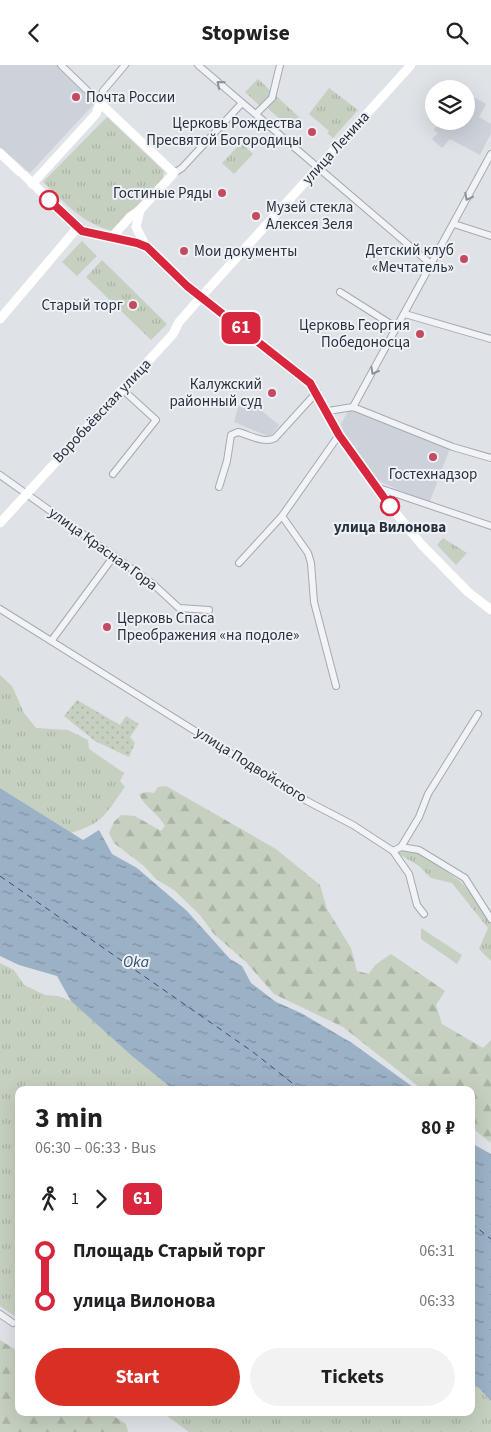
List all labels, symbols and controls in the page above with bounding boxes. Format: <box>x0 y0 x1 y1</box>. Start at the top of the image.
text: Stopwise <box>201 17 290 49</box>
icon: back <box>20 19 48 47</box>
icon: search <box>443 19 471 47</box>
map controls <box>425 80 475 130</box>
button: layers <box>425 80 475 130</box>
one-way arrow <box>217 81 226 90</box>
place label: Почта России <box>86 87 175 108</box>
marker: Почта России <box>70 91 82 103</box>
street label: улица Ленина <box>297 107 375 189</box>
place label: Церковь Рождества Пресвятой Богородицы <box>146 113 302 151</box>
marker: Церковь Рождества Пресвятой Богородицы <box>306 126 318 138</box>
place label: Гостиные Ряды <box>113 183 212 204</box>
marker: Гостиные Ряды <box>216 187 228 199</box>
unlabelled marker <box>39 190 59 210</box>
one-way arrow <box>464 192 474 201</box>
place label: Музей стекла Алексея Зеля <box>266 197 353 235</box>
marker: Музей стекла Алексея Зеля <box>250 210 262 222</box>
place label: Детский клуб «Мечтатель» <box>366 240 454 278</box>
place label: Мои документы <box>194 241 297 262</box>
marker: Мои документы <box>178 245 190 257</box>
marker: Детский клуб «Мечтатель» <box>458 253 470 265</box>
place label: Старый торг <box>41 295 123 316</box>
marker: Старый торг <box>127 299 139 311</box>
line badge: 61 <box>218 312 264 344</box>
text: 61 <box>231 315 251 340</box>
place label: Церковь Георгия Победоносца <box>299 315 410 353</box>
marker: Церковь Георгия Победоносца <box>414 328 426 340</box>
street label: Воробьёвская улица <box>48 354 156 468</box>
one-way arrow <box>370 366 380 375</box>
place label: Калужский районный суд <box>169 374 262 412</box>
marker: Калужский районный суд <box>266 387 278 399</box>
marker: Гостехнадзор <box>427 451 439 463</box>
place label: Гостехнадзор <box>389 464 477 485</box>
marker: улица Вилонова <box>380 496 400 516</box>
street label: улица Красная Гора <box>44 502 162 596</box>
place label: улица Вилонова <box>334 517 446 538</box>
place label: Церковь Спаса Преображения «на подоле» <box>117 608 299 646</box>
marker: Церковь Спаса Преображения «на подоле» <box>101 621 113 633</box>
street label: улица Подвойского <box>191 722 311 808</box>
water label: Oka <box>123 951 149 973</box>
text: 3 min <box>35 1098 103 1138</box>
text: 80 ₽ <box>421 1115 455 1142</box>
text: 06:30 – 06:33 · Bus <box>35 1137 156 1159</box>
icon: walk <box>35 1185 63 1213</box>
icon: forward <box>87 1185 115 1213</box>
text: 61 <box>133 1186 152 1211</box>
text: 1 <box>71 1188 79 1210</box>
text: Площадь Старый торг <box>73 1238 265 1265</box>
text: 06:31 <box>419 1240 455 1262</box>
text: улица Вилонова <box>73 1288 216 1315</box>
text: 06:33 <box>419 1290 455 1312</box>
button: Start <box>35 1348 240 1406</box>
button: Tickets <box>250 1348 455 1406</box>

